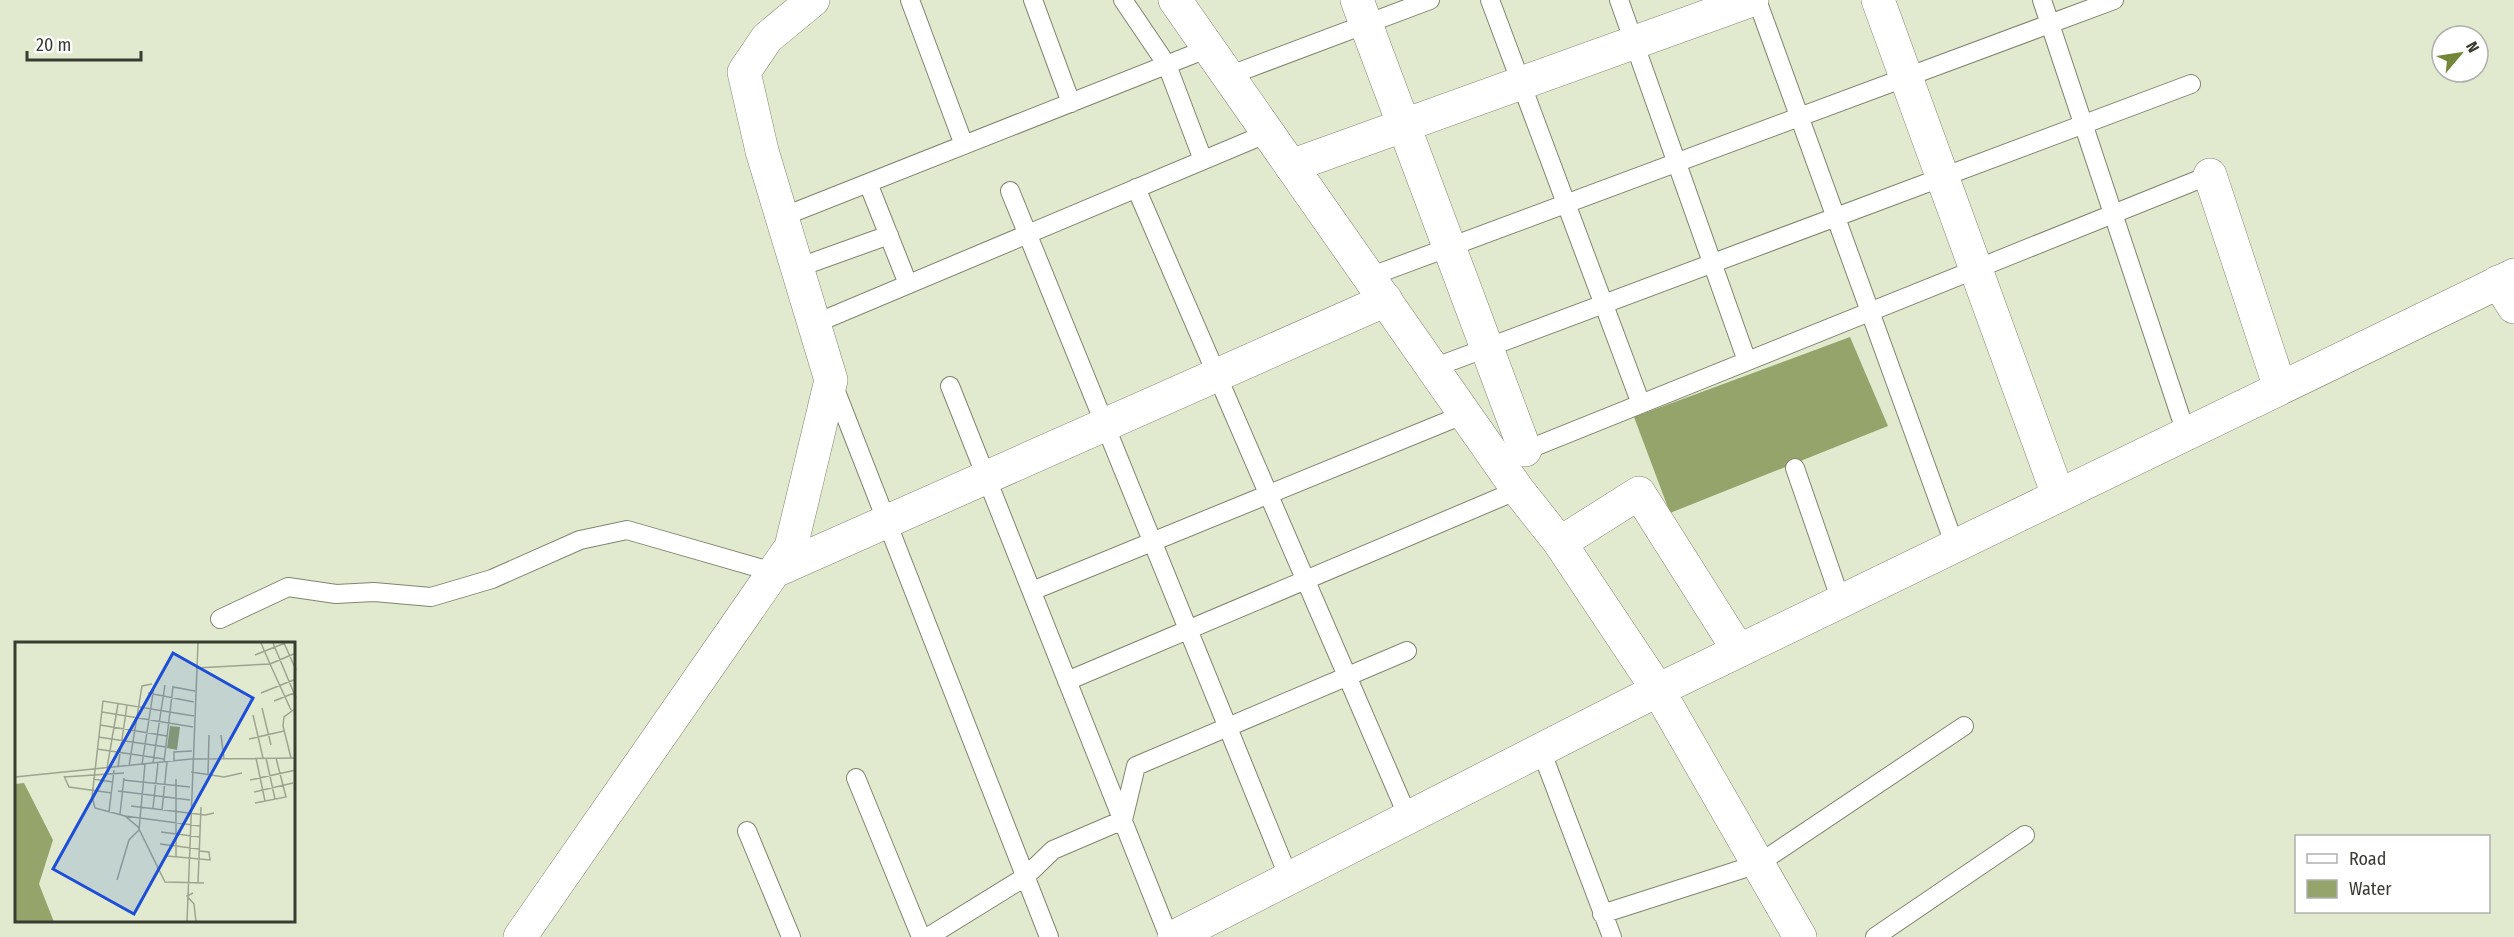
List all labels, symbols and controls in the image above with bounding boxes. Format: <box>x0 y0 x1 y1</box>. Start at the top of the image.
scale bar <box>27 24 141 62</box>
north arrow <box>2430 24 2490 84</box>
text: 20 m <box>36 34 71 56</box>
text: N <box>2462 38 2483 56</box>
inset map <box>15 642 296 922</box>
legend <box>2295 835 2490 913</box>
text: Road <box>2349 848 2386 870</box>
text: Water <box>2349 878 2392 900</box>

